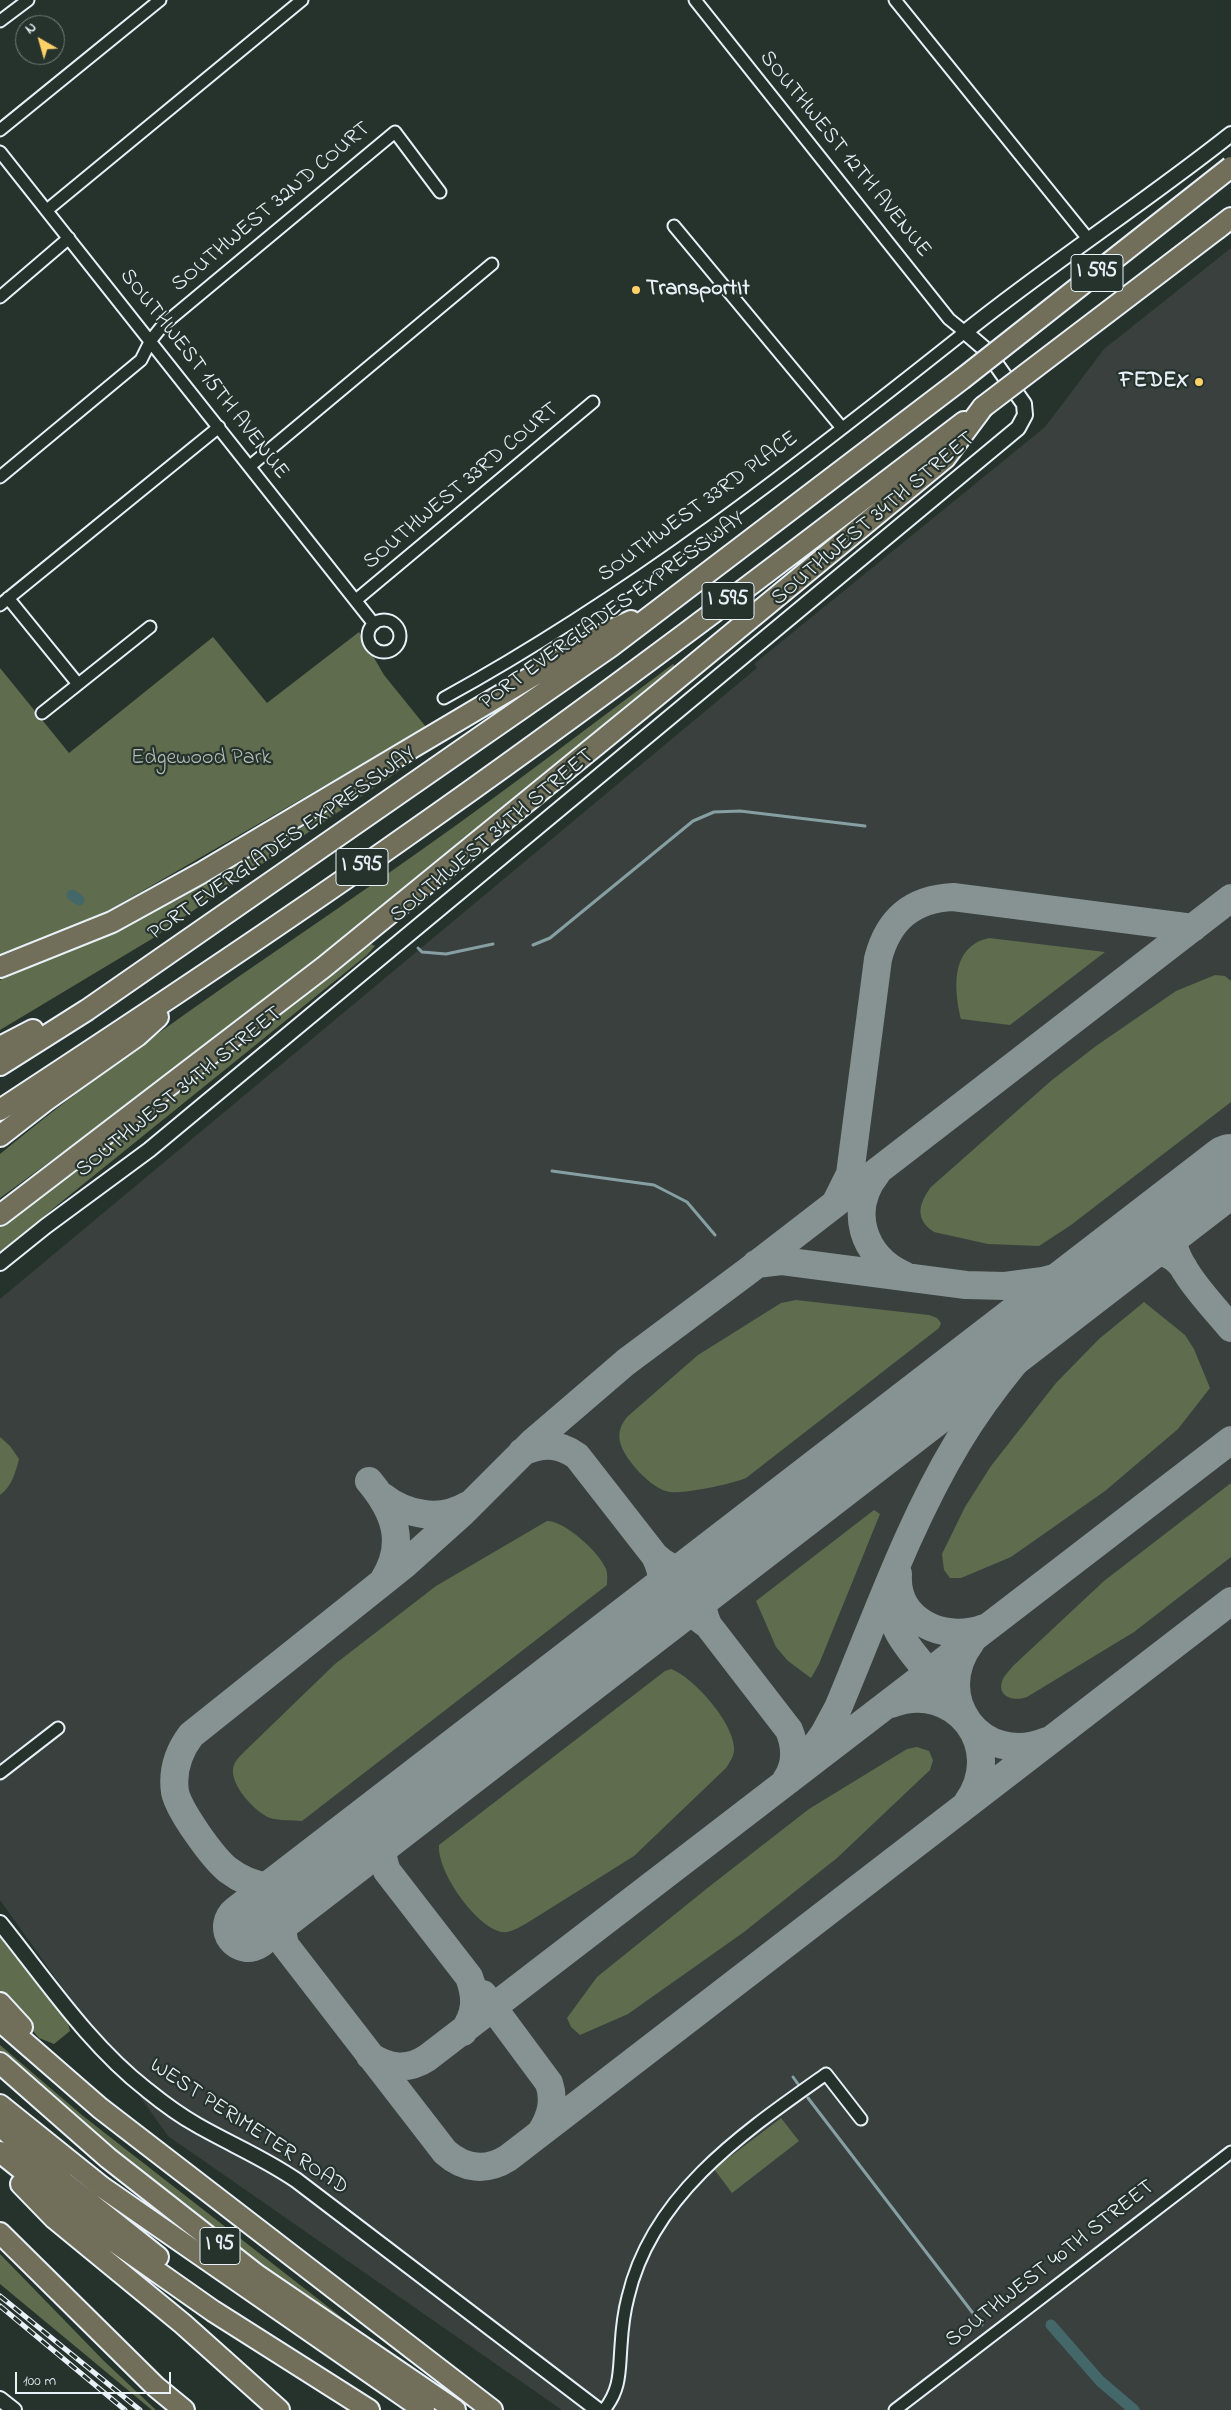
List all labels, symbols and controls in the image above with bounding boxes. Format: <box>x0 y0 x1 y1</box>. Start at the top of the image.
north arrow <box>15 15 65 65</box>
text: N <box>21 17 41 40</box>
street label: SOUTHWEST 12TH AVENUE <box>752 46 936 264</box>
street label: SOUTHWEST 32ND COURT <box>167 117 377 299</box>
road number: I 595 <box>1071 254 1123 292</box>
street label: SOUTHWEST 15TH AVENUE <box>112 264 294 486</box>
place label: TransportIt <box>646 277 750 303</box>
marker: TransportIt <box>630 284 642 296</box>
place label: FEDEX <box>1119 369 1189 395</box>
marker: FEDEX <box>1193 376 1205 388</box>
street label: SOUTHWEST 33RD COURT <box>359 397 565 577</box>
street label: SOUTHWEST 33RD PLACE <box>594 426 804 590</box>
street label: SOUTHWEST 34TH STREET <box>767 427 981 613</box>
street label: PORT EVERGLADES EXPRESSWAY <box>476 507 750 717</box>
road number: I 595 <box>702 582 754 620</box>
street label: PORT EVERGLADES EXPRESSWAY <box>144 742 422 948</box>
street label: SOUTHWEST 34TH STREET <box>386 744 600 930</box>
park label: Edgewood Park <box>131 746 271 772</box>
road number: I 595 <box>336 849 388 886</box>
street label: SOUTHWEST 34TH STREET <box>72 1002 288 1184</box>
street label: WEST PERIMETER ROAD <box>144 2054 352 2202</box>
street label: SOUTHWEST 40TH STREET <box>941 2175 1161 2355</box>
road number: I 95 <box>200 2228 240 2264</box>
scale bar <box>18 2362 174 2394</box>
text: 100 m <box>23 2370 56 2392</box>

